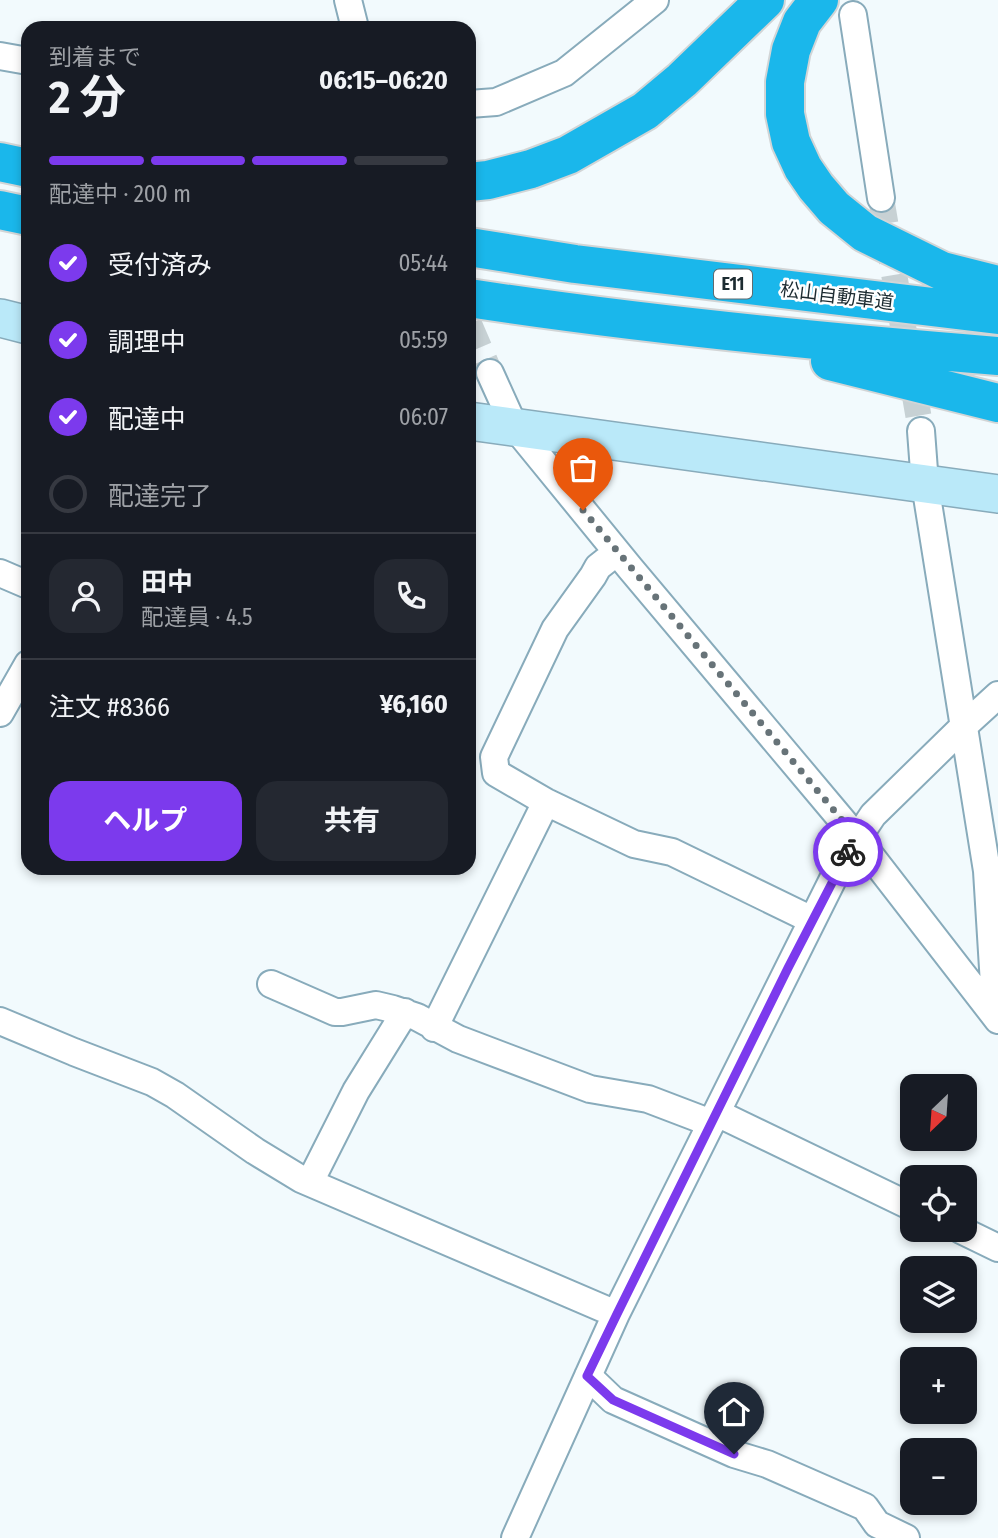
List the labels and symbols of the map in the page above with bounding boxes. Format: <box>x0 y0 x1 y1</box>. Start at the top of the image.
road number: E11 <box>714 270 752 298</box>
street label: 松山自動車道 <box>779 278 895 314</box>
pin <box>553 438 613 510</box>
courier <box>813 817 883 887</box>
north arrow <box>900 1074 976 1152</box>
pin <box>704 1382 764 1454</box>

